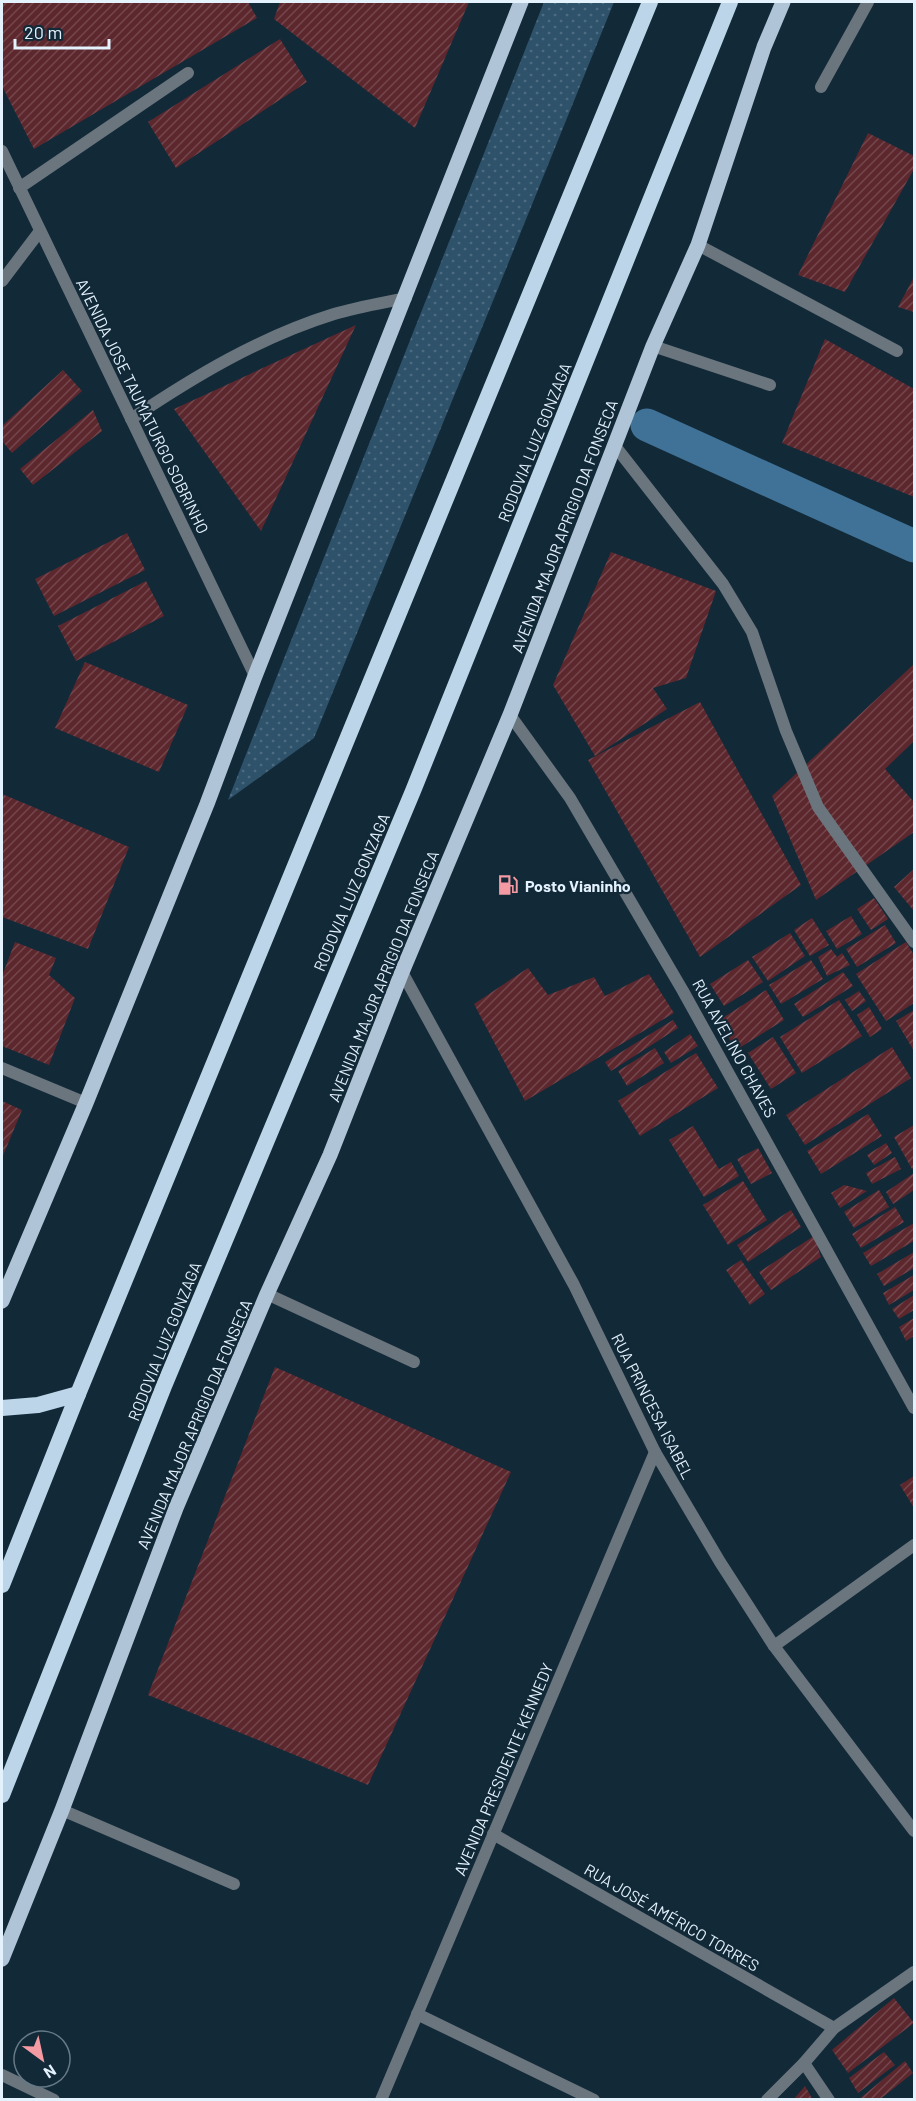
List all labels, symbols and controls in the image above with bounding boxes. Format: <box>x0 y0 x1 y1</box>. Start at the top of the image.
scale bar <box>15 12 110 50</box>
text: 20 m <box>24 21 62 43</box>
street label: AVENIDA JOSE TAUMATURGO SOBRINHO <box>73 275 213 537</box>
street label: RODOVIA LUIZ GONZAGA <box>493 359 575 524</box>
street label: AVENIDA MAJOR APRIGIO DA FONSECA <box>507 397 621 655</box>
street label: RODOVIA LUIZ GONZAGA <box>309 810 393 974</box>
street label: AVENIDA MAJOR APRIGIO DA FONSECA <box>324 847 442 1104</box>
fuel station icon: Posto Vianinho <box>496 873 520 897</box>
place label: Posto Vianinho <box>525 876 631 895</box>
street label: RUA AVELINO CHAVES <box>689 975 781 1121</box>
street label: RODOVIA LUIZ GONZAGA <box>123 1258 205 1423</box>
street label: AVENIDA MAJOR APRIGIO DA FONSECA <box>133 1296 256 1552</box>
street label: RUA PRINCESA ISABEL <box>608 1330 698 1482</box>
street label: AVENIDA PRESIDENTE KENNEDY <box>450 1660 556 1878</box>
street label: RUA JOSÉ AMÉRICO TORRES <box>581 1859 763 1975</box>
north arrow <box>12 2029 72 2089</box>
text: N <box>41 2061 60 2083</box>

